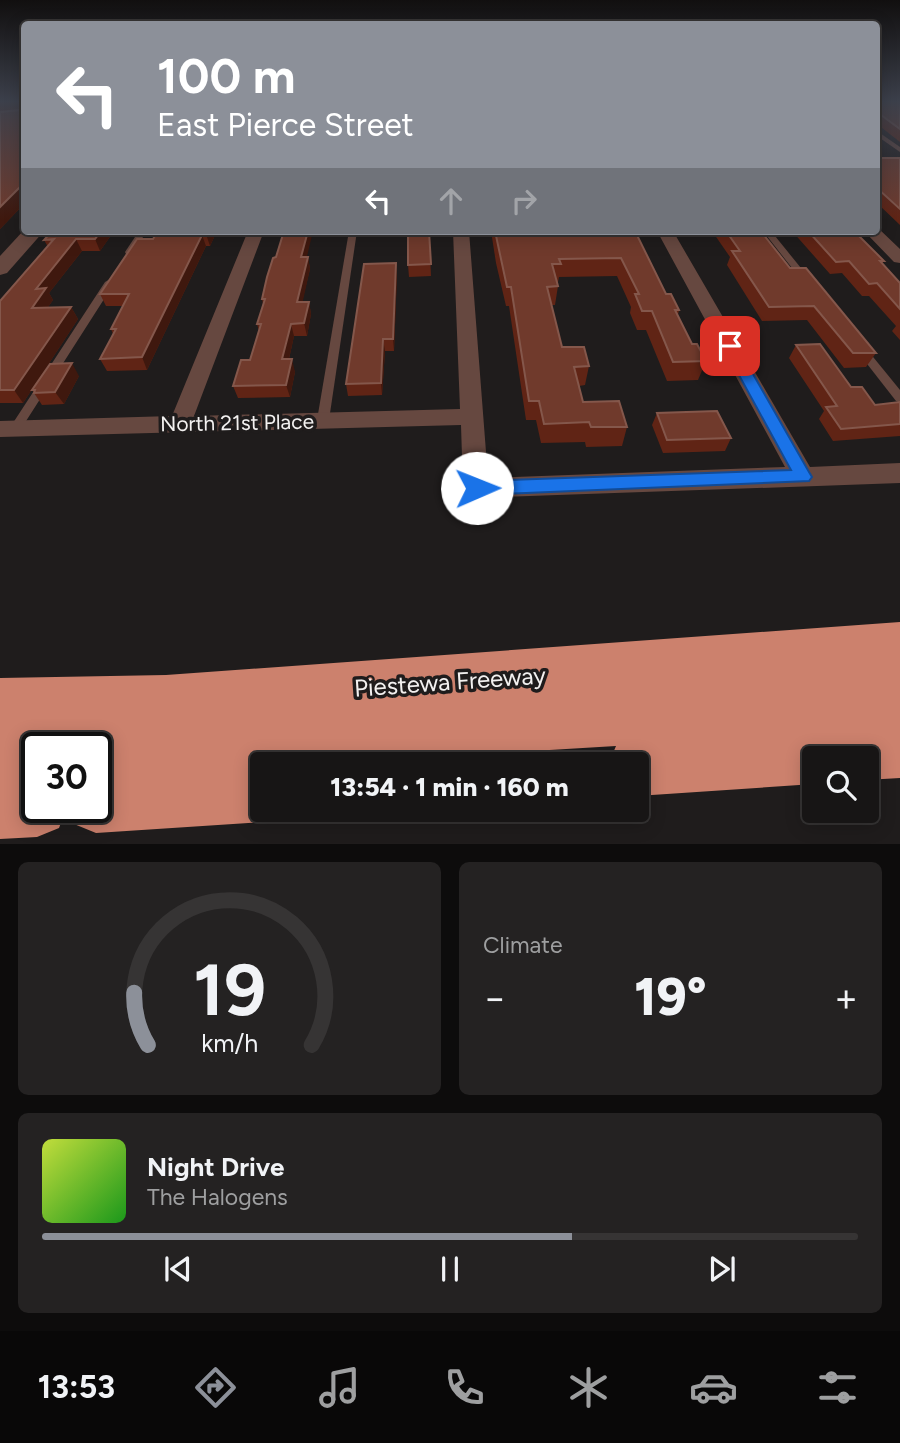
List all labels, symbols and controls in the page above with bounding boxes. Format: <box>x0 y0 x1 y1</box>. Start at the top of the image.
text: 100 m <box>157 46 296 105</box>
icon: left <box>42 49 133 140</box>
text: East Pierce Street <box>157 106 414 144</box>
icon: left <box>359 182 397 220</box>
icon: ahead <box>432 182 470 220</box>
icon: right <box>505 182 543 220</box>
pin <box>700 316 760 376</box>
icon: arrive <box>711 327 749 365</box>
street label: North 21st Place <box>160 409 314 436</box>
position arrow <box>440 451 514 525</box>
street label: Piestewa Freeway <box>353 660 547 703</box>
speed limit sign: 30 <box>21 732 112 823</box>
map controls <box>802 746 879 823</box>
button: search <box>802 746 879 823</box>
text: 13:54 · 1 min · 160 m <box>330 771 569 803</box>
text: Climate <box>483 931 562 959</box>
text: 19 <box>193 946 266 1033</box>
text: 19° <box>634 966 707 1028</box>
text: − <box>483 975 507 1021</box>
text: + <box>834 975 858 1021</box>
text: km/h <box>201 1027 258 1057</box>
text: Night Drive <box>147 1151 284 1183</box>
text: The Halogens <box>147 1183 288 1211</box>
icon: previous <box>159 1250 197 1288</box>
icon: pause <box>431 1250 469 1288</box>
icon: next <box>703 1250 741 1288</box>
icon: directions <box>191 1363 240 1412</box>
icon: music <box>315 1363 364 1412</box>
icon: phone <box>440 1363 489 1412</box>
icon: climate <box>564 1363 613 1412</box>
icon: car <box>689 1363 738 1412</box>
icon: filters <box>813 1363 862 1412</box>
text: 13:53 <box>38 1368 115 1406</box>

